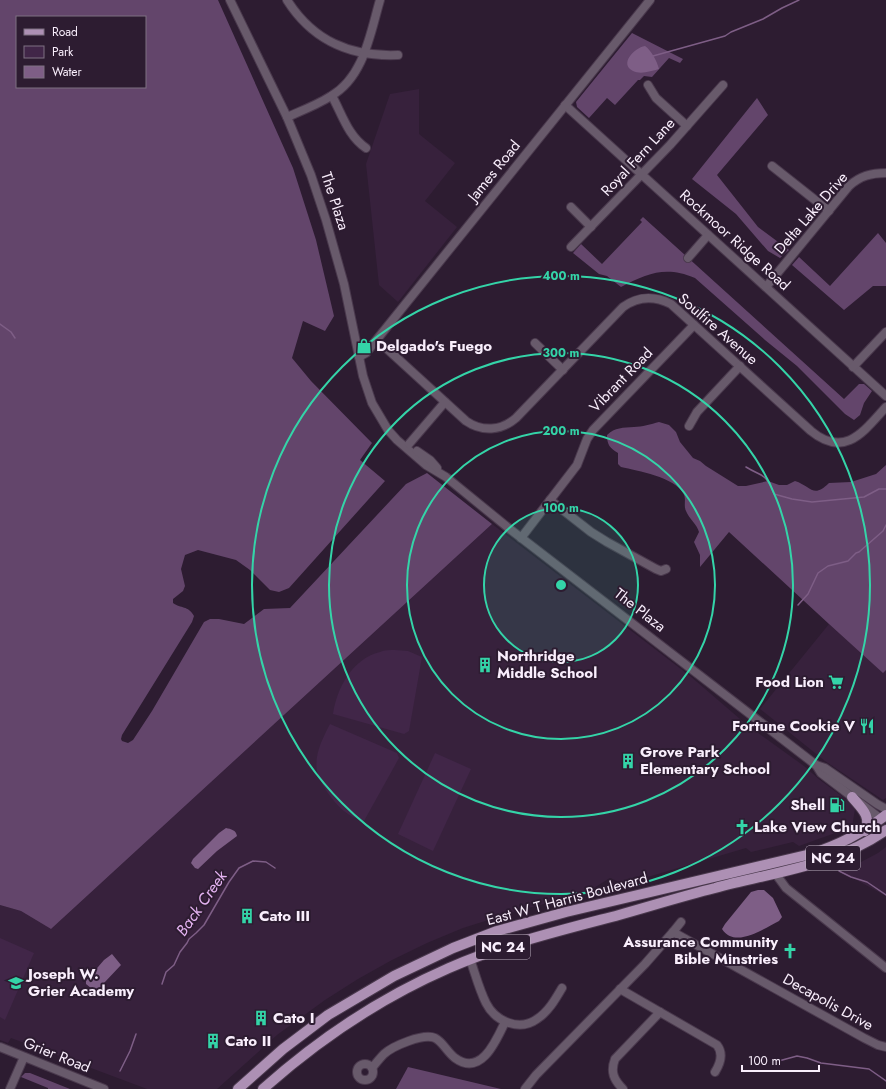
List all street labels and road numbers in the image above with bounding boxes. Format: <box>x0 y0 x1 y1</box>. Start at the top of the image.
street label: Royal Fern Lane <box>596 113 680 201</box>
street label: James Road <box>461 136 526 208</box>
street label: Delta Lake Drive <box>769 167 853 259</box>
street label: The Plaza <box>315 169 355 233</box>
street label: Rockmoor Ridge Road <box>675 184 795 296</box>
street label: Soulfire Avenue <box>673 288 763 370</box>
street label: Vibrant Road <box>584 342 658 418</box>
street label: The Plaza <box>610 583 670 637</box>
road number: NC 24 <box>806 846 860 870</box>
street label: East W T Harris Boulevard <box>484 867 650 931</box>
road number: NC 24 <box>476 935 530 959</box>
street label: Decapolis Drive <box>779 968 877 1036</box>
street label: Grier Road <box>20 1032 94 1078</box>

